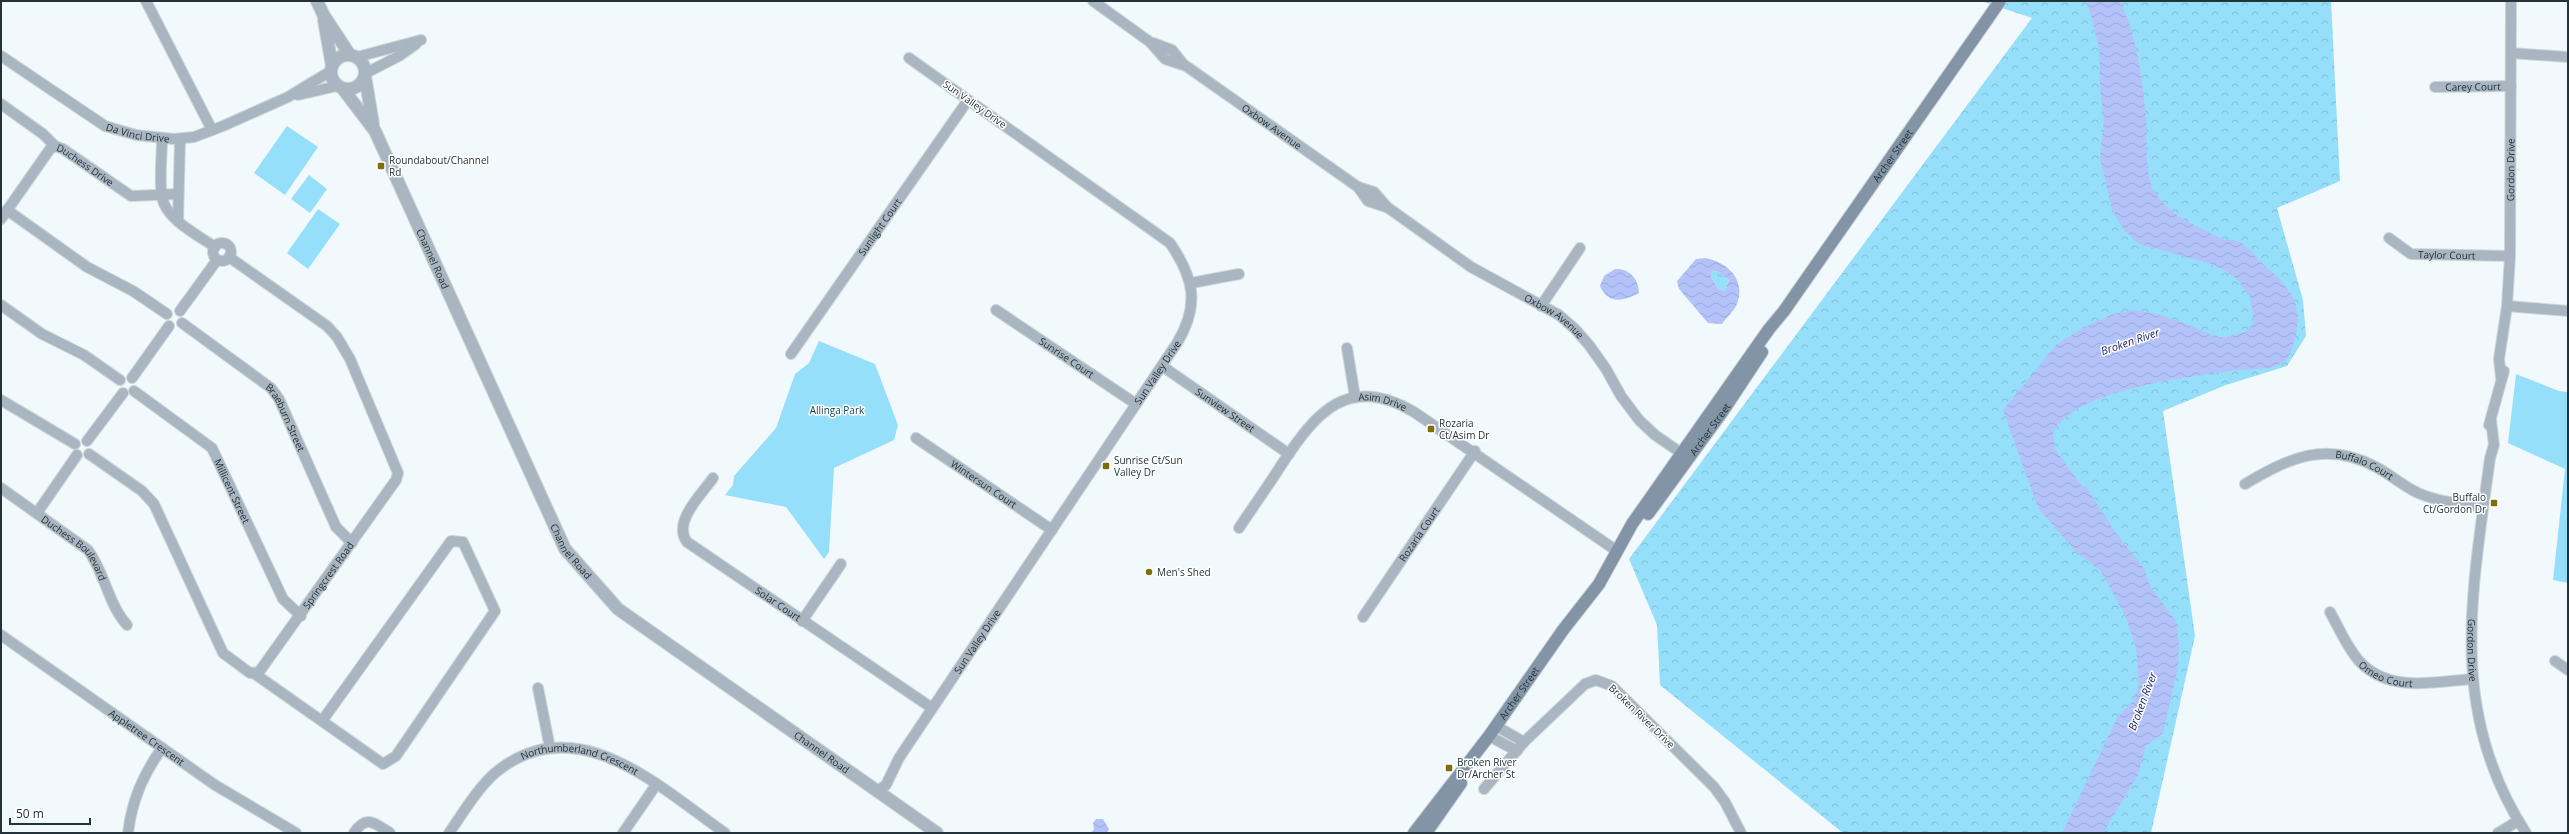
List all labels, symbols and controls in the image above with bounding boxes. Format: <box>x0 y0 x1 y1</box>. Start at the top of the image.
street label: Sun Valley Drive <box>940 77 1010 131</box>
street label: Carey Court <box>2445 79 2501 94</box>
street label: Oxbow Avenue <box>1239 100 1305 153</box>
street label: Da Vinci Drive <box>104 120 171 146</box>
street label: Archer Street <box>1869 126 1916 185</box>
street label: Gordon Drive <box>2503 138 2517 201</box>
street label: Duchess Drive <box>55 140 117 189</box>
place label: Roundabout/Channel Rd <box>389 153 489 179</box>
marker: Roundabout/Channel Rd <box>376 161 386 171</box>
street label: Sunlight Court <box>855 195 905 258</box>
street label: Channel Road <box>413 226 453 291</box>
street label: Taylor Court <box>2418 247 2476 262</box>
street label: Oxbow Avenue <box>1522 290 1587 342</box>
water label: Broken River <box>2099 324 2162 358</box>
street label: Sunrise Court <box>1036 334 1097 381</box>
street label: Sun Valley Drive <box>1131 337 1184 407</box>
street label: Braeburn Street <box>263 380 309 454</box>
street label: Sunview Street <box>1193 384 1258 436</box>
street label: Asim Drive <box>1358 389 1410 414</box>
street label: Archer Street <box>1686 400 1734 458</box>
park label: Allinga Park <box>810 403 865 417</box>
place label: Rozaria Ct/Asim Dr <box>1439 416 1489 442</box>
marker: Rozaria Ct/Asim Dr <box>1426 424 1436 434</box>
street label: Buffalo Court <box>2334 447 2397 483</box>
place label: Sunrise Ct/Sun Valley Dr <box>1114 453 1183 479</box>
street label: Millicent Street <box>211 456 254 526</box>
street label: Wintersun Court <box>948 457 1020 512</box>
marker: Sunrise Ct/Sun Valley Dr <box>1101 461 1111 471</box>
place label: Buffalo Ct/Gordon Dr <box>2423 490 2486 516</box>
marker: Buffalo Ct/Gordon Dr <box>2489 498 2499 508</box>
street label: Rozaria Court <box>1395 504 1443 564</box>
street label: Duchess Boulevard <box>39 512 110 583</box>
street label: Channel Road <box>547 521 595 582</box>
street label: Springcrest Road <box>299 539 357 612</box>
place label: Men's Shed <box>1157 565 1211 579</box>
marker: Men's Shed <box>1144 567 1154 577</box>
street label: Solar Court <box>752 583 804 624</box>
street label: Sun Valley Drive <box>950 606 1004 676</box>
street label: Gordon Drive <box>2465 619 2480 682</box>
street label: Omeo Court <box>2356 658 2413 690</box>
street label: Archer Street <box>1496 663 1543 722</box>
water label: Broken River <box>2124 669 2160 732</box>
street label: Broken River Drive <box>1606 681 1678 751</box>
street label: Appletree Crescent <box>106 706 188 769</box>
street label: Channel Road <box>791 728 852 776</box>
street label: Northumberland Crescent <box>518 740 641 778</box>
place label: Broken River Dr/Archer St <box>1457 755 1517 781</box>
marker: Broken River Dr/Archer St <box>1444 763 1454 773</box>
scale bar <box>10 800 90 826</box>
text: 50 m <box>16 805 44 822</box>

